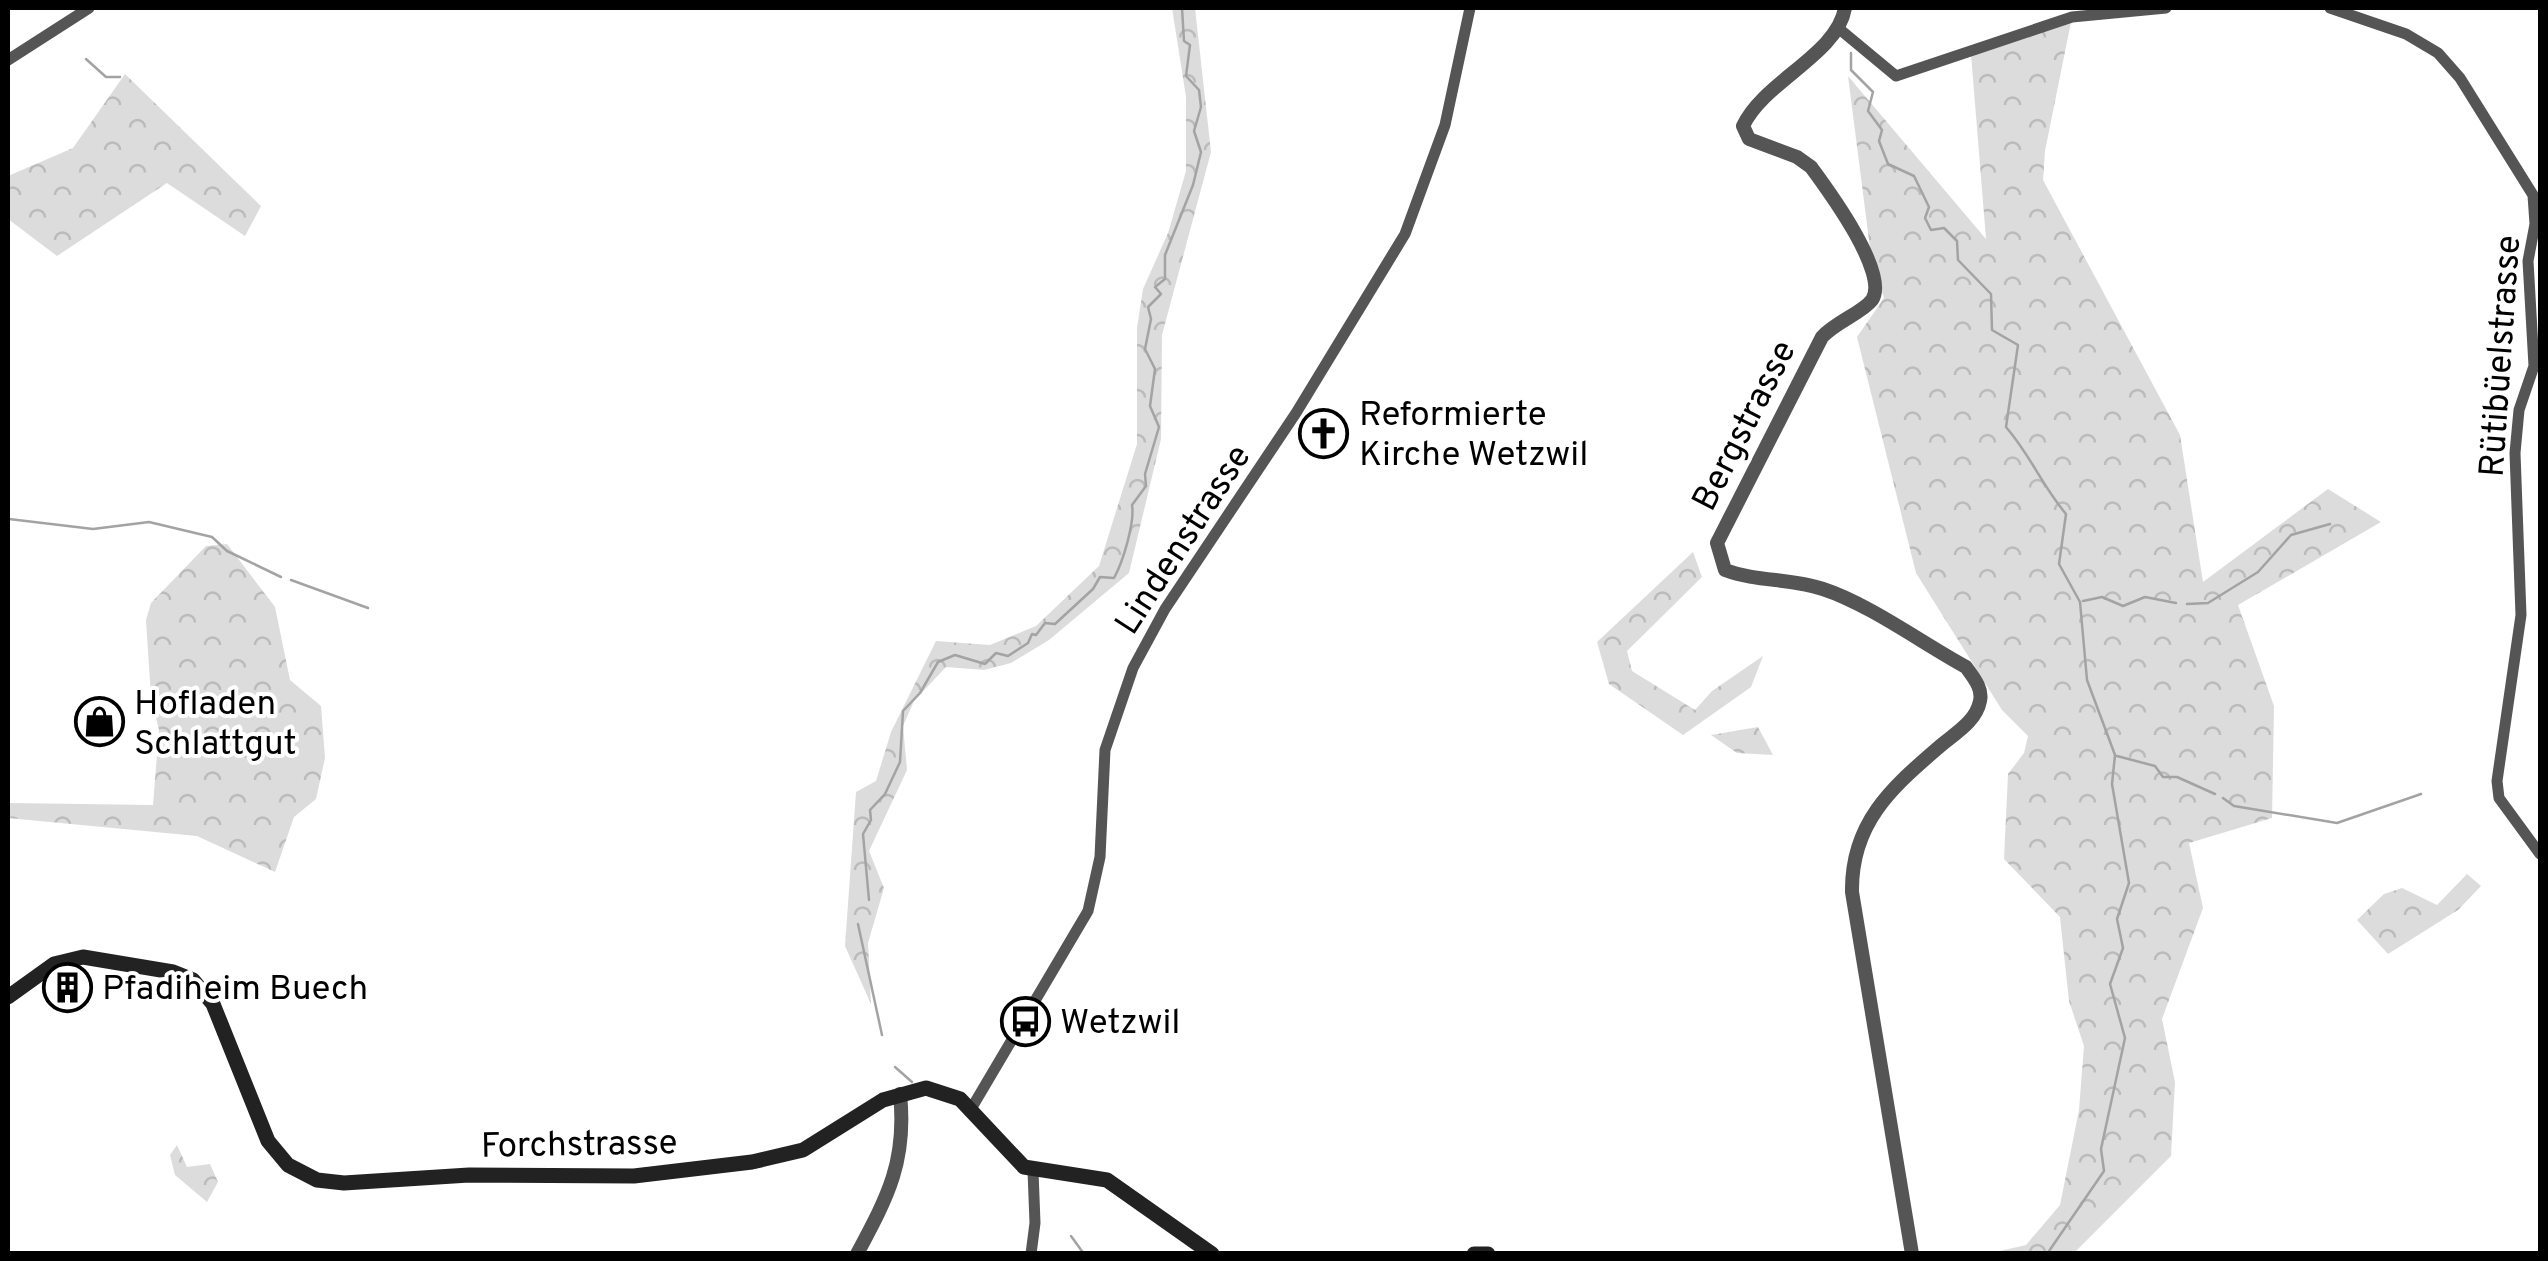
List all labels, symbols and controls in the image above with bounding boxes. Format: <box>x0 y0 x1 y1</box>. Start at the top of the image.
street label: Rütibüelstrasse <box>2472 234 2532 479</box>
street label: Bergstrasse <box>1684 334 1807 519</box>
place label: Reformierte Kirche Wetzwil <box>1359 394 1588 478</box>
church icon: Reformierte Kirche Wetzwil <box>1298 407 1350 459</box>
street label: Lindenstrasse <box>1107 437 1262 644</box>
place label: Hofladen Schlattgut <box>134 683 297 767</box>
shop icon: Hofladen Schlattgut <box>73 696 125 748</box>
building icon: Pfadiheim Buech <box>41 961 93 1013</box>
place label: Pfadiheim Buech <box>102 968 368 1012</box>
bus stop icon: Wetzwil <box>999 995 1051 1047</box>
place label: Wetzwil <box>1060 1002 1181 1046</box>
street label: Forchstrasse <box>480 1122 678 1170</box>

